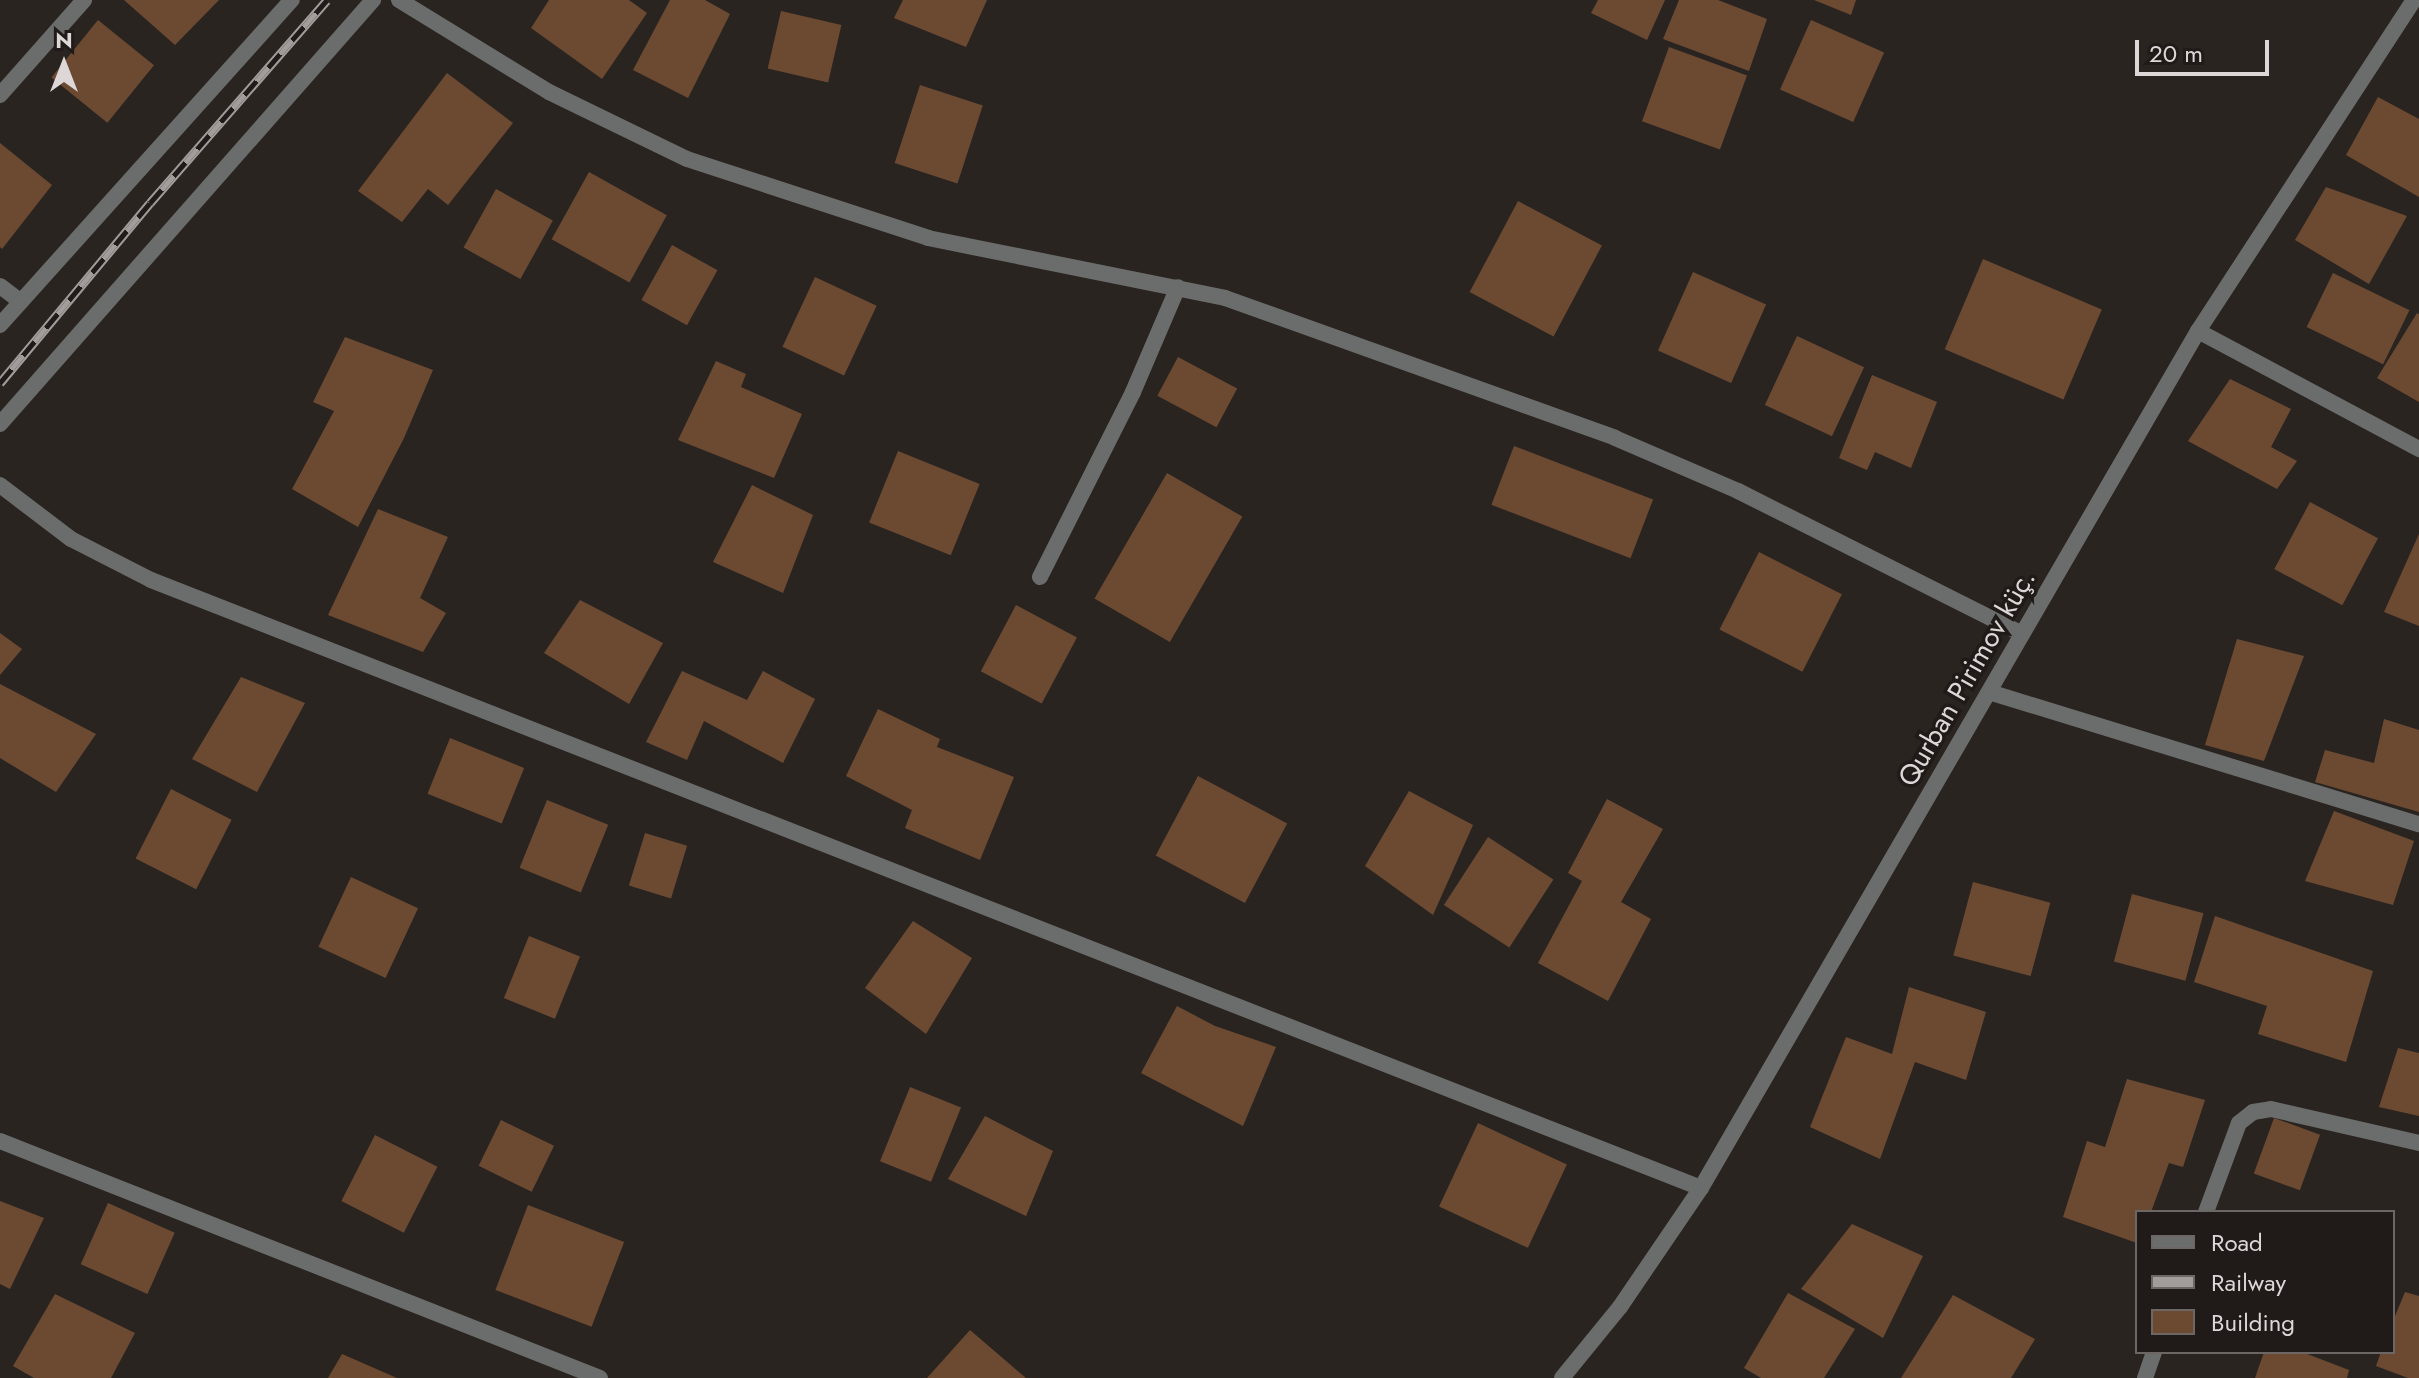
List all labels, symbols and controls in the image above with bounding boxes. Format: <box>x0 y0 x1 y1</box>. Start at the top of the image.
north arrow <box>24 24 104 104</box>
text: N <box>55 24 73 56</box>
scale bar <box>2139 24 2273 74</box>
text: 20 m <box>2149 36 2203 71</box>
street label: Qurban Pirimov küç. <box>1891 564 2043 792</box>
legend <box>2135 1210 2395 1354</box>
text: Road <box>2211 1225 2263 1260</box>
text: Railway <box>2211 1265 2286 1300</box>
text: Building <box>2211 1305 2295 1340</box>

